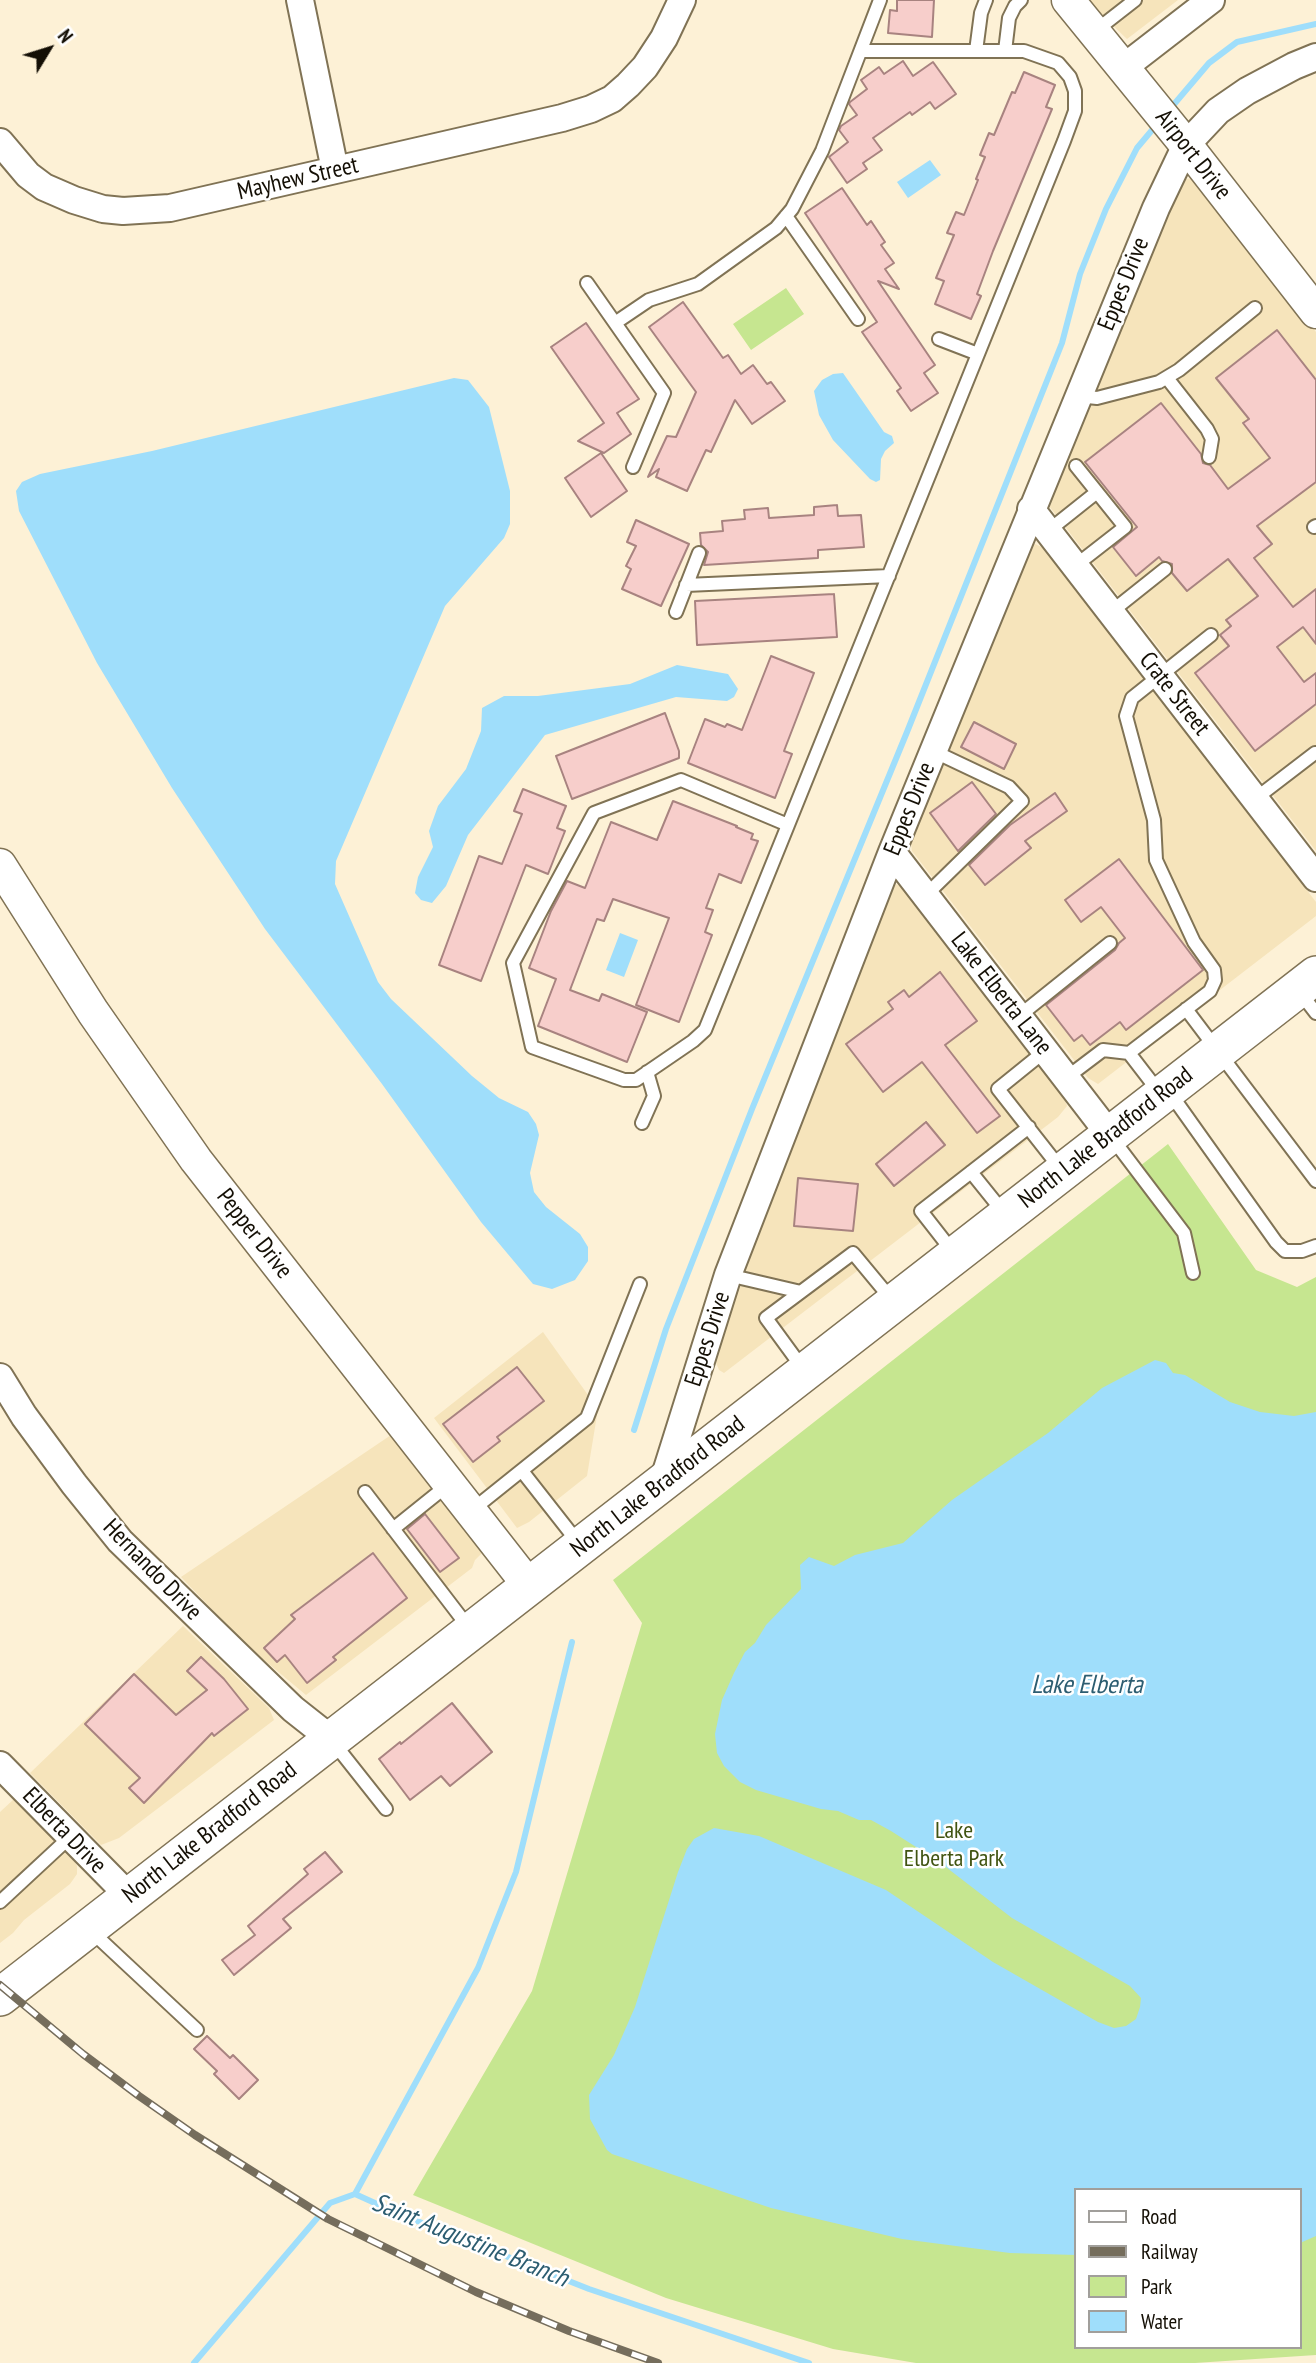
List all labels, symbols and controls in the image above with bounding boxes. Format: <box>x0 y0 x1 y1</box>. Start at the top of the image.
north arrow <box>14 14 84 84</box>
text: N <box>53 25 78 47</box>
street label: Airport Drive <box>1149 104 1237 206</box>
street label: Mayhew Street <box>235 151 361 207</box>
street label: Eppes Drive <box>1092 233 1156 335</box>
street label: Crate Street <box>1133 647 1215 741</box>
street label: Eppes Drive <box>878 758 942 860</box>
street label: Lake Elberta Lane <box>944 927 1058 1061</box>
street label: North Lake Bradford Road <box>1013 1061 1199 1215</box>
street label: Pepper Drive <box>210 1183 298 1285</box>
street label: Eppes Drive <box>679 1288 737 1390</box>
street label: North Lake Bradford Road <box>565 1410 751 1564</box>
street label: Hernando Drive <box>97 1513 207 1627</box>
water label: Lake Elberta <box>1031 1670 1143 1702</box>
street label: North Lake Bradford Road <box>117 1756 303 1910</box>
street label: Elberta Drive <box>16 1782 112 1880</box>
park label: Lake Elberta Park <box>904 1817 1004 1873</box>
water label: Saint Augustine Branch <box>368 2187 572 2295</box>
legend <box>1074 2188 1302 2349</box>
text: Road <box>1141 2203 1177 2230</box>
text: Railway <box>1141 2238 1198 2265</box>
text: Park <box>1141 2273 1172 2300</box>
text: Water <box>1141 2308 1183 2335</box>

